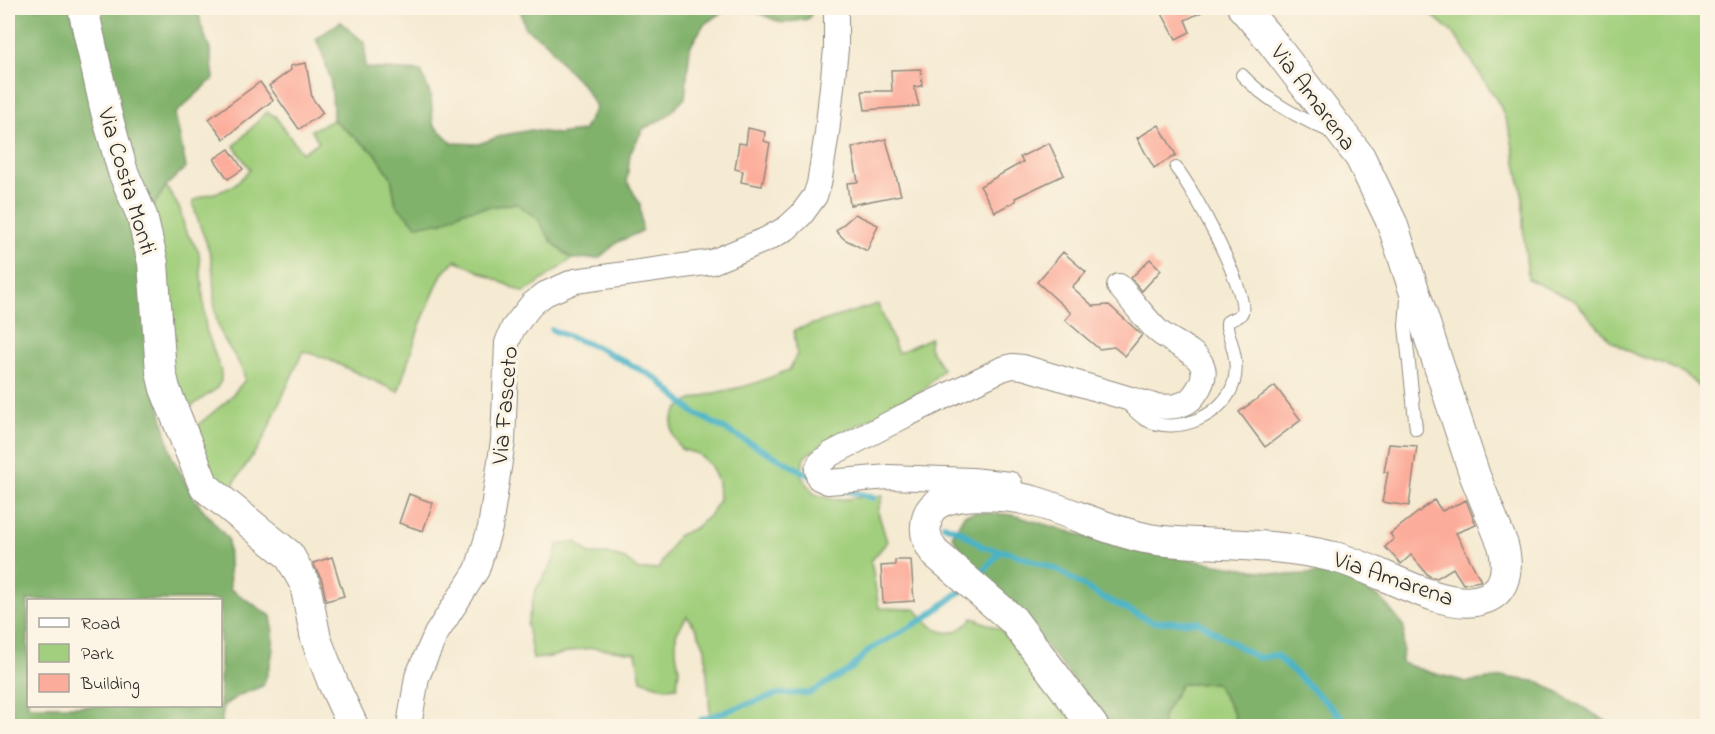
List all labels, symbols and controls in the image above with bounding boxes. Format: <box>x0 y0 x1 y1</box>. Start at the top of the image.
street label: Via Amarena <box>1260 37 1364 159</box>
street label: Via Costa Monti <box>86 103 165 259</box>
street label: Via Fasceto <box>484 345 529 467</box>
street label: Via Amarena <box>1327 543 1458 617</box>
legend <box>27 599 222 707</box>
text: Road <box>81 612 120 638</box>
text: Park <box>81 642 114 668</box>
text: Building <box>80 672 140 699</box>

